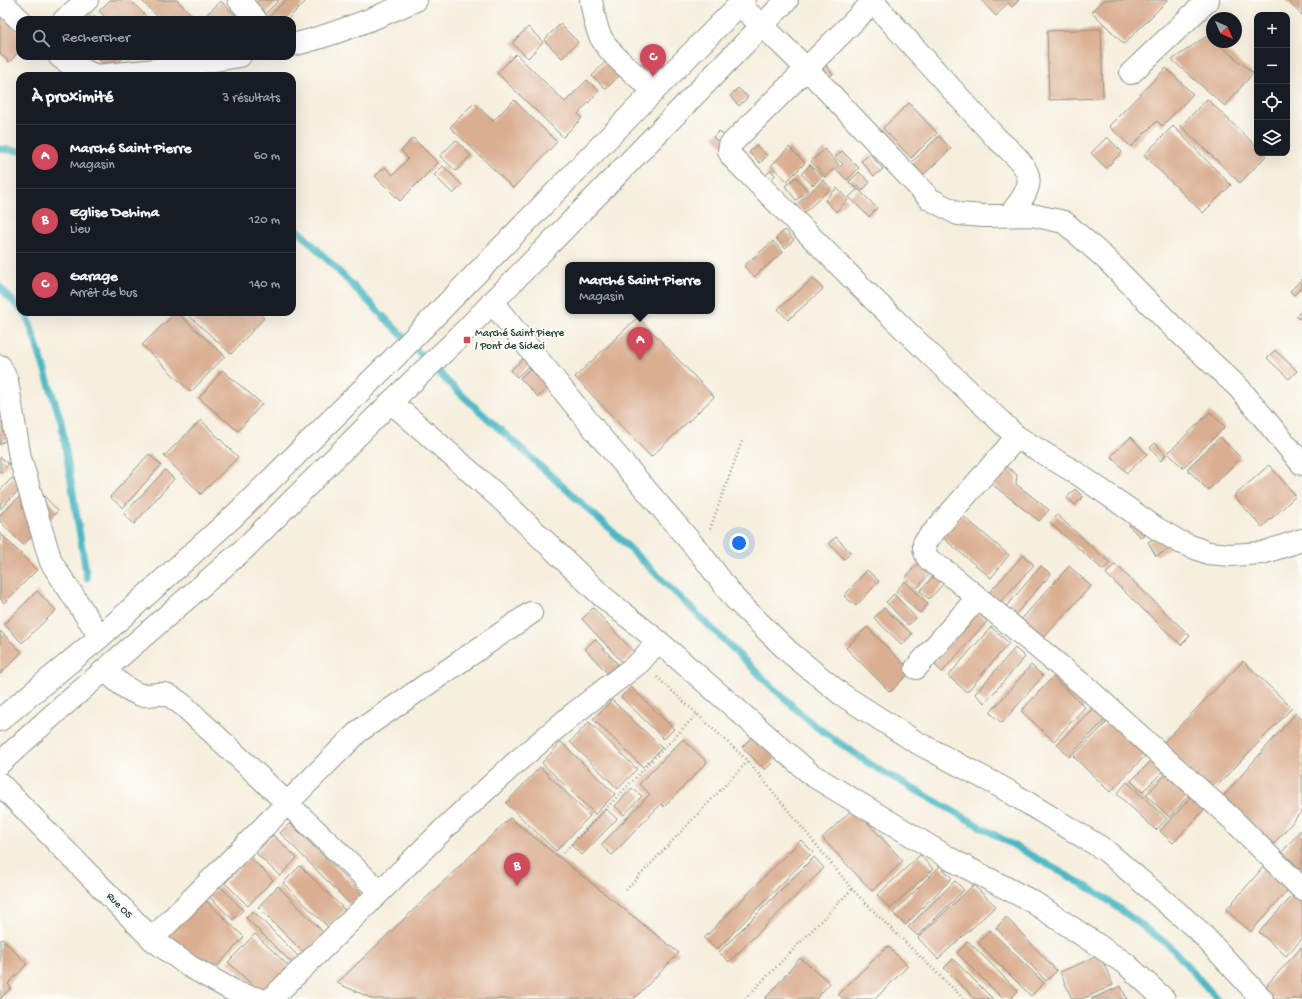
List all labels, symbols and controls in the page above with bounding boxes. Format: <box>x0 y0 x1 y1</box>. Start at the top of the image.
north arrow <box>1206 12 1242 48</box>
map controls <box>1254 12 1290 156</box>
button: + <box>1254 12 1290 48</box>
search box <box>16 16 296 60</box>
icon: search <box>30 27 52 49</box>
text: Rechercher <box>62 29 130 47</box>
pin: C <box>640 44 666 77</box>
button: − <box>1254 48 1290 84</box>
button: locate <box>1254 84 1290 120</box>
text: À proximité <box>32 88 113 108</box>
text: 3 résultats <box>222 91 280 106</box>
button: layers <box>1254 120 1290 156</box>
text: Marché Saint Pierre <box>70 140 191 158</box>
text: A <box>41 149 49 164</box>
text: 60 m <box>254 149 280 164</box>
text: Magasin <box>70 158 115 173</box>
text: Eglise Dehima <box>70 204 159 222</box>
text: B <box>42 213 48 228</box>
text: 120 m <box>249 213 280 228</box>
text: Lieu <box>70 222 90 237</box>
popup <box>565 262 715 314</box>
text: Garage <box>70 268 118 286</box>
text: Marché Saint Pierre <box>579 272 701 290</box>
text: C <box>41 277 49 292</box>
text: 140 m <box>249 277 280 292</box>
text: Arrêt de bus <box>70 286 137 301</box>
text: Magasin <box>579 290 624 305</box>
pin: A <box>627 327 653 360</box>
place label: Marché Saint Pierre / Pont de Sideci <box>475 328 564 353</box>
marker: Marché Saint Pierre / Pont de Sideci <box>462 335 472 345</box>
your location <box>729 533 749 553</box>
pin: B <box>504 853 530 886</box>
street label: Rue O5 <box>104 891 135 922</box>

